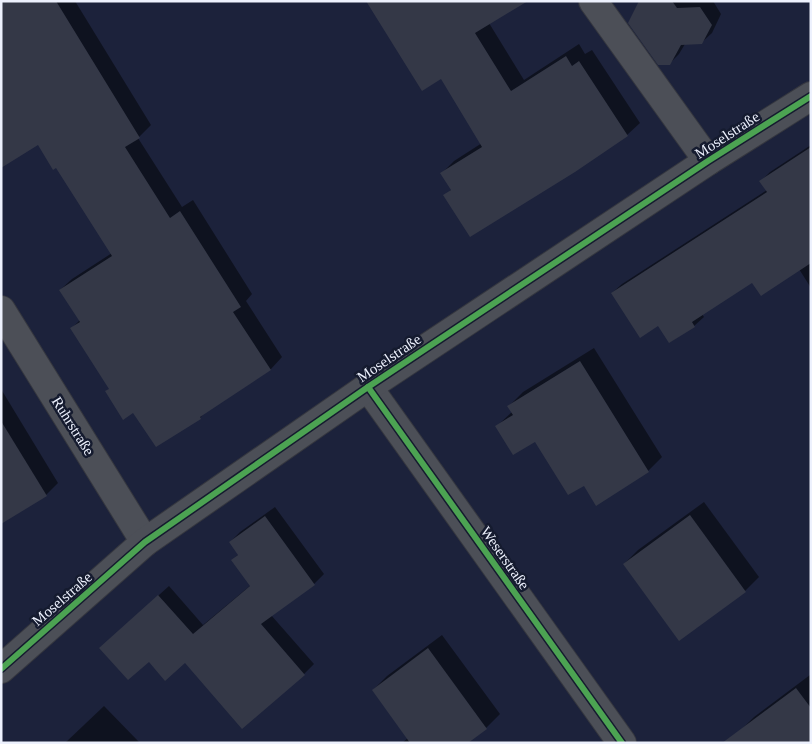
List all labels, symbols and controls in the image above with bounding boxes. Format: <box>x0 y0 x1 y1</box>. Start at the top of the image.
street label: Moselstraße <box>692 108 762 162</box>
street label: Moselstraße <box>354 331 424 385</box>
street label: Ruhrstraße <box>49 394 97 458</box>
street label: Weserstraße <box>478 524 533 593</box>
street label: Moselstraße <box>29 569 95 629</box>

